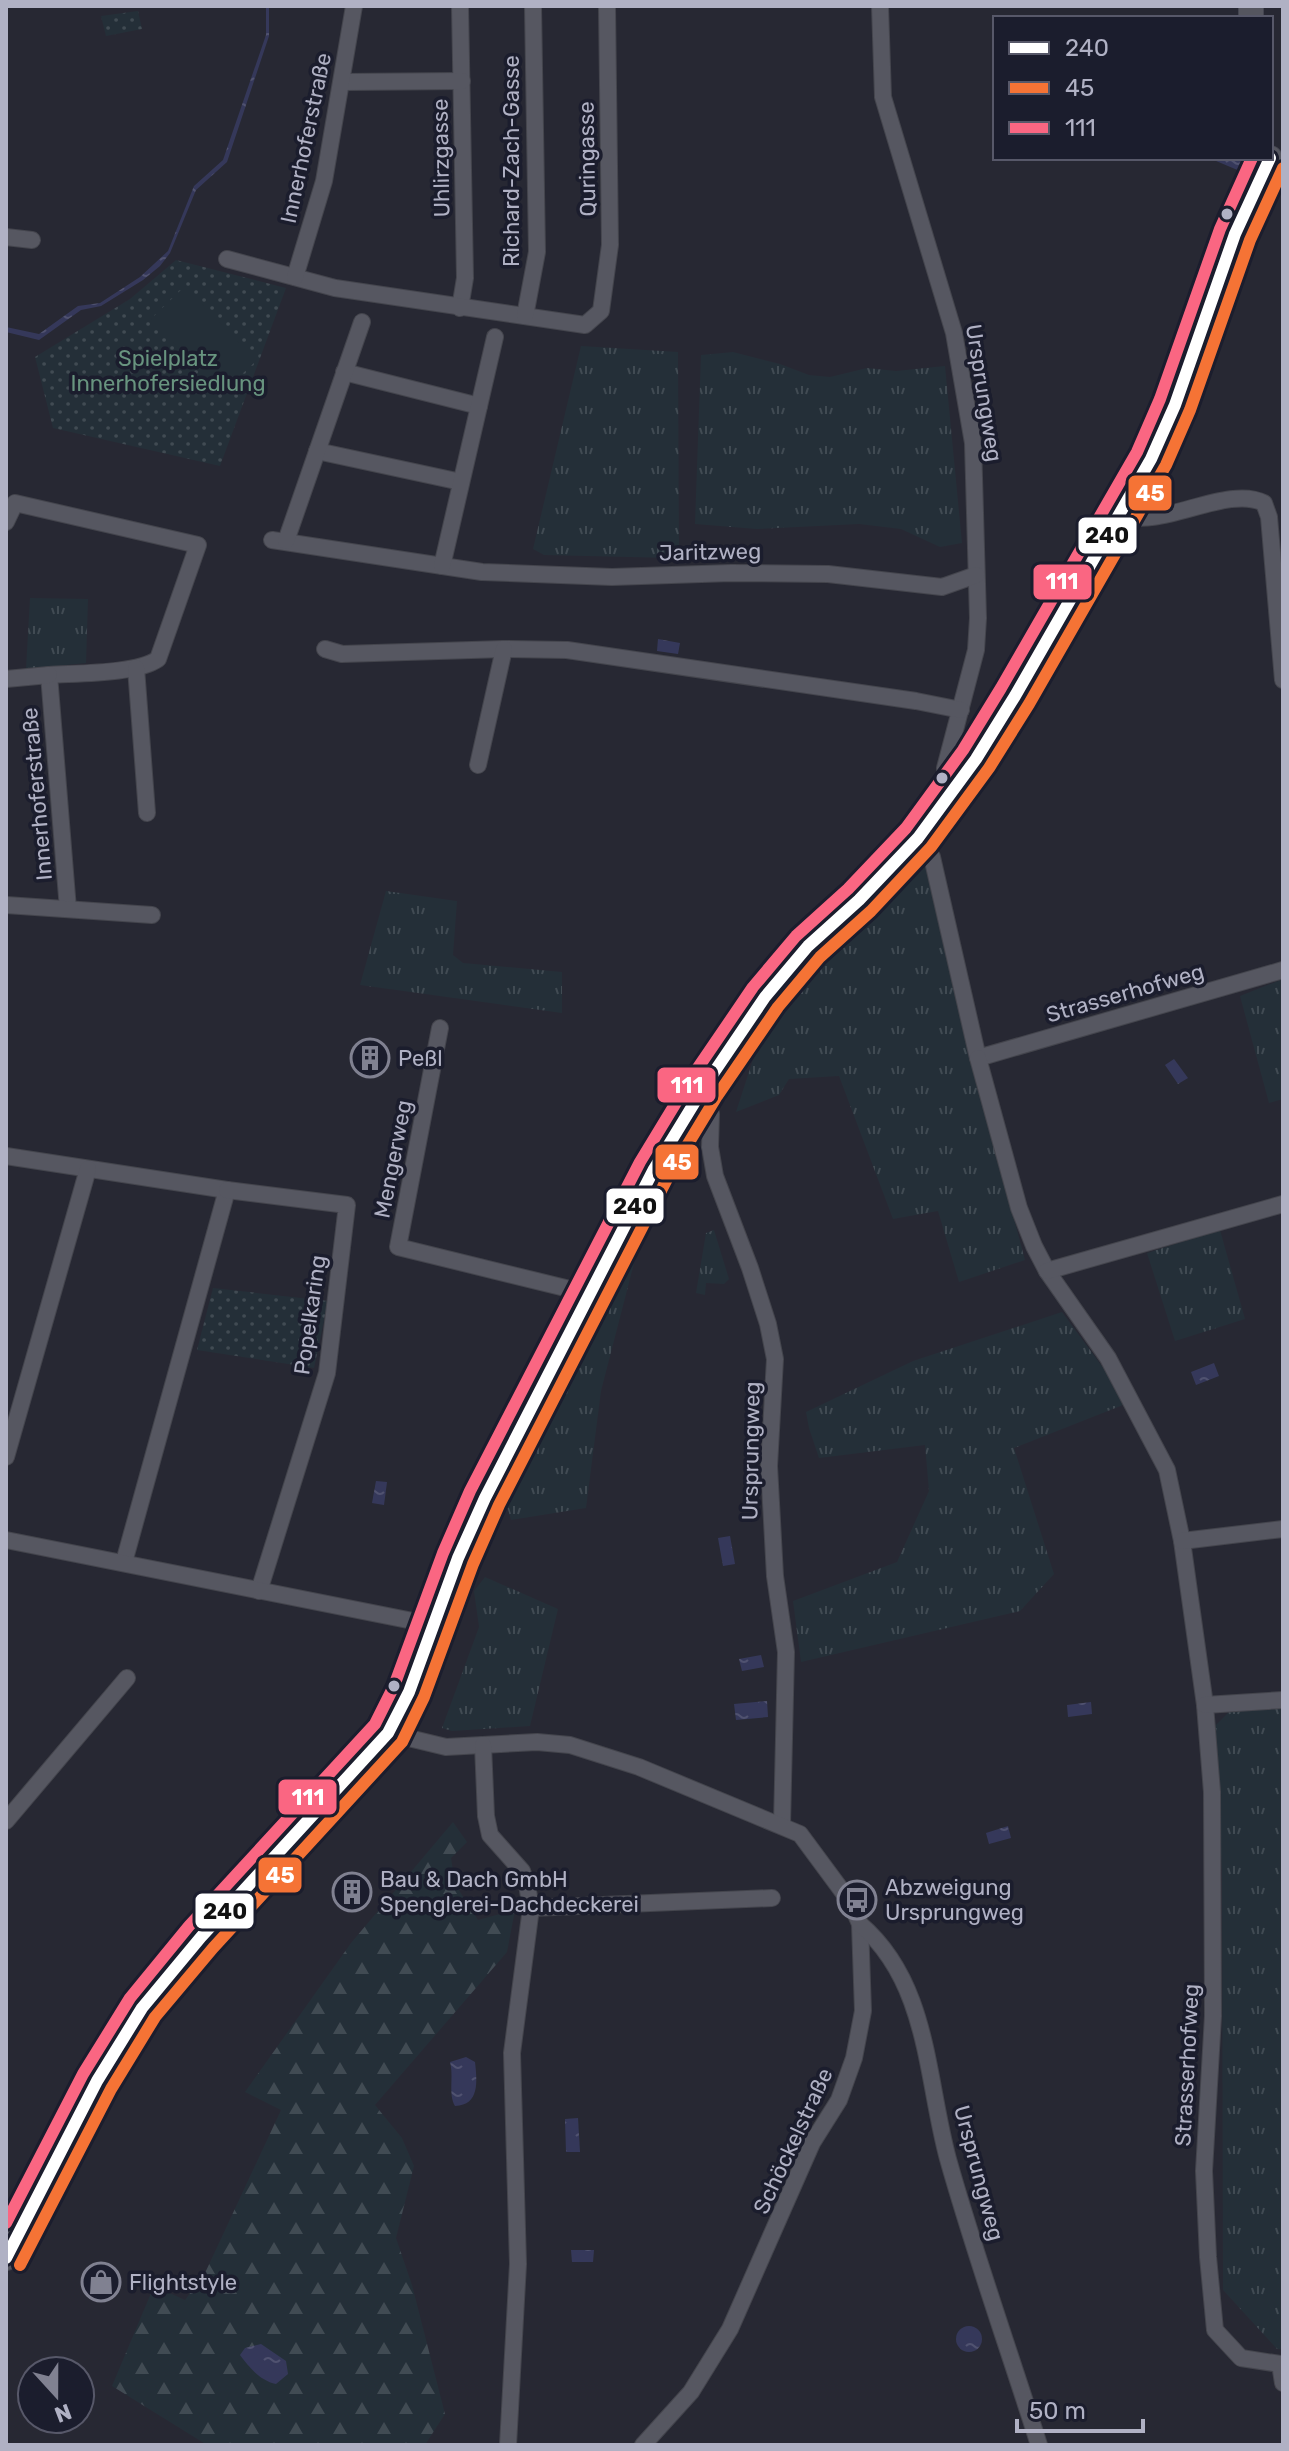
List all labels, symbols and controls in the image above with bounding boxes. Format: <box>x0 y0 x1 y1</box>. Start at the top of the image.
legend <box>993 16 1273 160</box>
text: 240 <box>1065 34 1109 62</box>
street label: Innerhoferstraße <box>275 50 337 226</box>
street label: Richard-Zach-Gasse <box>498 55 525 267</box>
text: 45 <box>1065 74 1094 102</box>
street label: Uhlirzgasse <box>426 98 456 218</box>
street label: Quringasse <box>572 101 602 217</box>
text: 111 <box>1065 114 1096 142</box>
unlabelled marker <box>1219 206 1235 222</box>
street label: Ursprungweg <box>960 322 1008 464</box>
park label: Spielplatz Innerhofersiedlung <box>70 345 266 397</box>
line badge: 45 <box>1127 474 1173 512</box>
text: 45 <box>1135 480 1165 507</box>
line badge: 240 <box>1077 516 1138 555</box>
text: 240 <box>1085 522 1129 549</box>
street label: Jaritzweg <box>659 538 761 566</box>
line badge: 111 <box>1032 563 1093 601</box>
text: 111 <box>1046 568 1078 595</box>
street label: Innerhoferstraße <box>16 706 58 882</box>
unlabelled marker <box>934 770 950 786</box>
street label: Strasserhofweg <box>1043 958 1207 1028</box>
building icon: Peßl <box>349 1037 391 1079</box>
place label: Peßl <box>398 1045 443 1072</box>
line badge: 111 <box>656 1066 717 1104</box>
text: 111 <box>671 1072 703 1099</box>
street label: Mengerweg <box>368 1098 418 1220</box>
line badge: 45 <box>654 1143 700 1181</box>
text: 45 <box>662 1149 692 1176</box>
line badge: 240 <box>605 1187 665 1225</box>
text: 240 <box>613 1193 657 1220</box>
street label: Popelkaring <box>288 1253 332 1377</box>
street label: Ursprungweg <box>736 1381 766 1521</box>
unlabelled marker <box>386 1678 402 1694</box>
line badge: 111 <box>277 1778 338 1816</box>
text: 111 <box>292 1784 324 1811</box>
line badge: 45 <box>257 1856 303 1894</box>
text: 45 <box>265 1862 295 1889</box>
place label: Bau & Dach GmbH Spenglerei-Dachdeckerei <box>380 1866 639 1918</box>
building icon: Bau & Dach GmbH Spenglerei-Dachdeckerei <box>331 1871 373 1913</box>
place label: Abzweigung Ursprungweg <box>885 1874 1024 1926</box>
bus stop icon: Abzweigung Ursprungweg <box>836 1879 878 1921</box>
line badge: 240 <box>194 1892 255 1930</box>
text: 240 <box>203 1898 247 1925</box>
street label: Strasserhofweg <box>1169 1983 1205 2147</box>
street label: Schöckelstraße <box>747 2064 839 2218</box>
street label: Ursprungweg <box>948 2102 1010 2244</box>
shop icon: Flightstyle <box>80 2261 122 2303</box>
place label: Flightstyle <box>129 2269 237 2296</box>
north arrow <box>16 2355 96 2435</box>
scale bar <box>1017 2383 1143 2433</box>
text: 50 m <box>1029 2397 1086 2425</box>
text: N <box>51 2398 75 2429</box>

